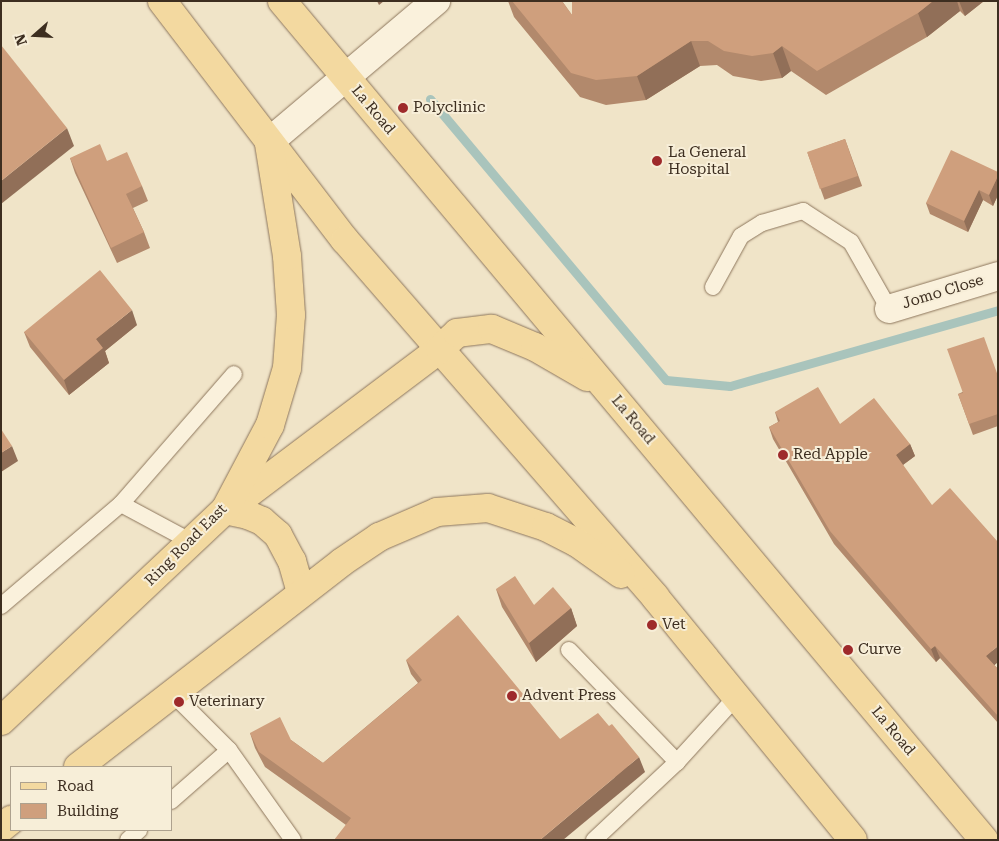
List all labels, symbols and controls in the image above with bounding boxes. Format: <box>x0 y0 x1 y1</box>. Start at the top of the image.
north arrow <box>10 10 60 60</box>
text: N <box>11 32 30 48</box>
street label: La Road <box>347 82 399 138</box>
place label: Polyclinic <box>413 99 485 117</box>
marker: Polyclinic <box>397 102 409 114</box>
place label: La General Hospital <box>668 143 746 178</box>
marker: La General Hospital <box>650 154 664 168</box>
street label: Jomo Close <box>900 271 986 313</box>
street label: La Road <box>607 392 659 448</box>
place label: Red Apple <box>793 446 868 464</box>
marker: Red Apple <box>777 449 789 461</box>
street label: Ring Road East <box>141 500 231 590</box>
place label: Vet <box>662 616 685 634</box>
marker: Vet <box>646 619 658 631</box>
place label: Curve <box>858 641 901 659</box>
marker: Curve <box>842 644 854 656</box>
place label: Advent Press <box>522 687 616 705</box>
marker: Advent Press <box>506 690 518 702</box>
place label: Veterinary <box>189 693 265 711</box>
marker: Veterinary <box>173 696 185 708</box>
street label: La Road <box>867 703 919 759</box>
legend <box>10 766 172 831</box>
text: Road <box>57 777 94 795</box>
text: Building <box>57 802 118 820</box>

